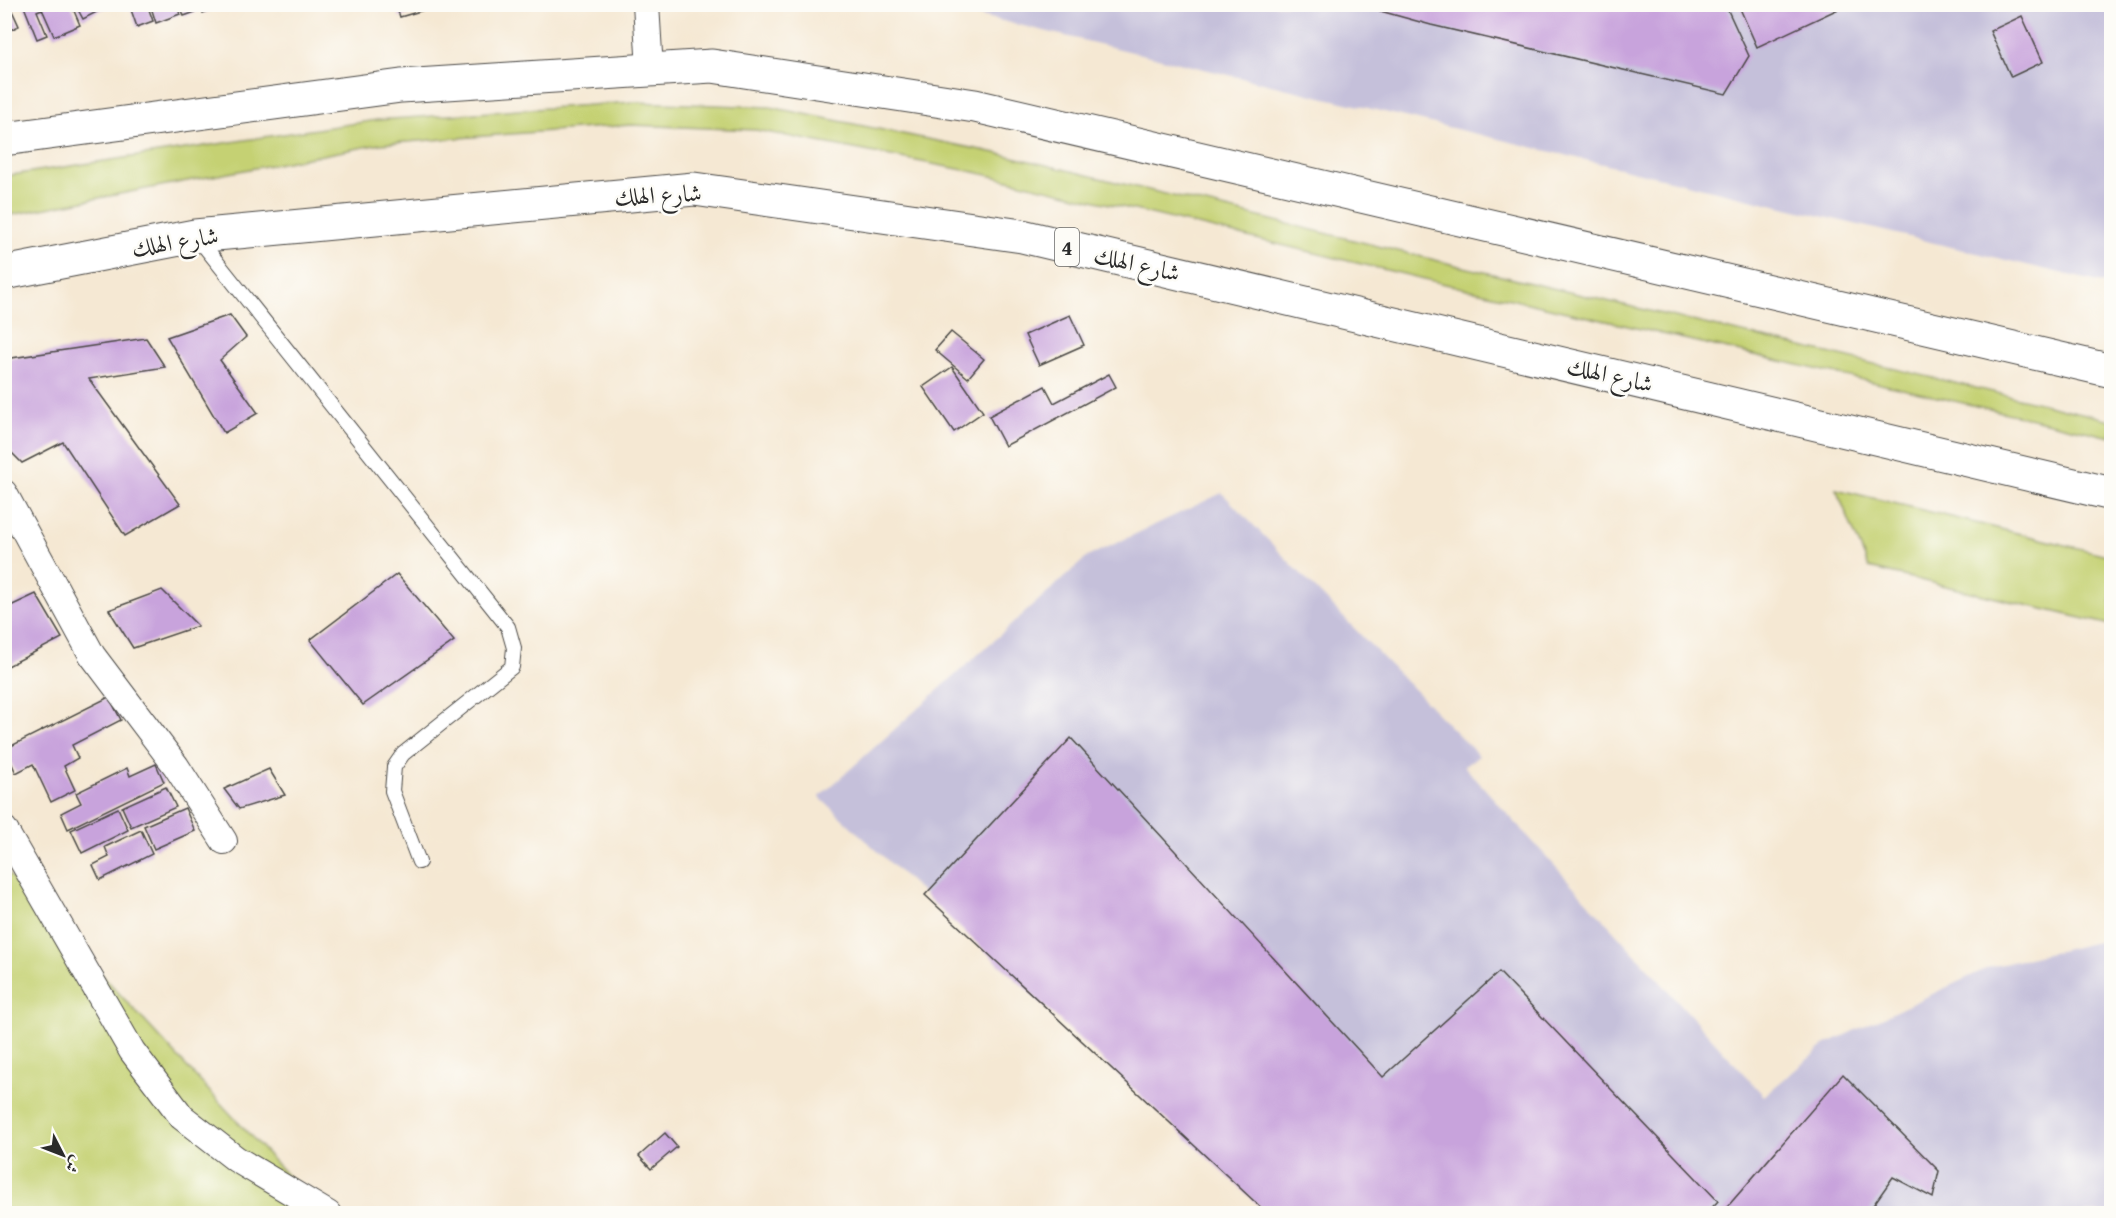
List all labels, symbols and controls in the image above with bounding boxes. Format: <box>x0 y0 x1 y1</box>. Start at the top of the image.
street label: شارع الهلك <box>613 175 703 217</box>
street label: شارع الهلك <box>129 217 221 269</box>
road number: 4 <box>1055 228 1079 266</box>
street label: شارع الهلك <box>1090 237 1184 293</box>
street label: شارع الهلك <box>1563 348 1657 404</box>
north arrow <box>33 1125 93 1185</box>
text: ش <box>60 1151 88 1179</box>

